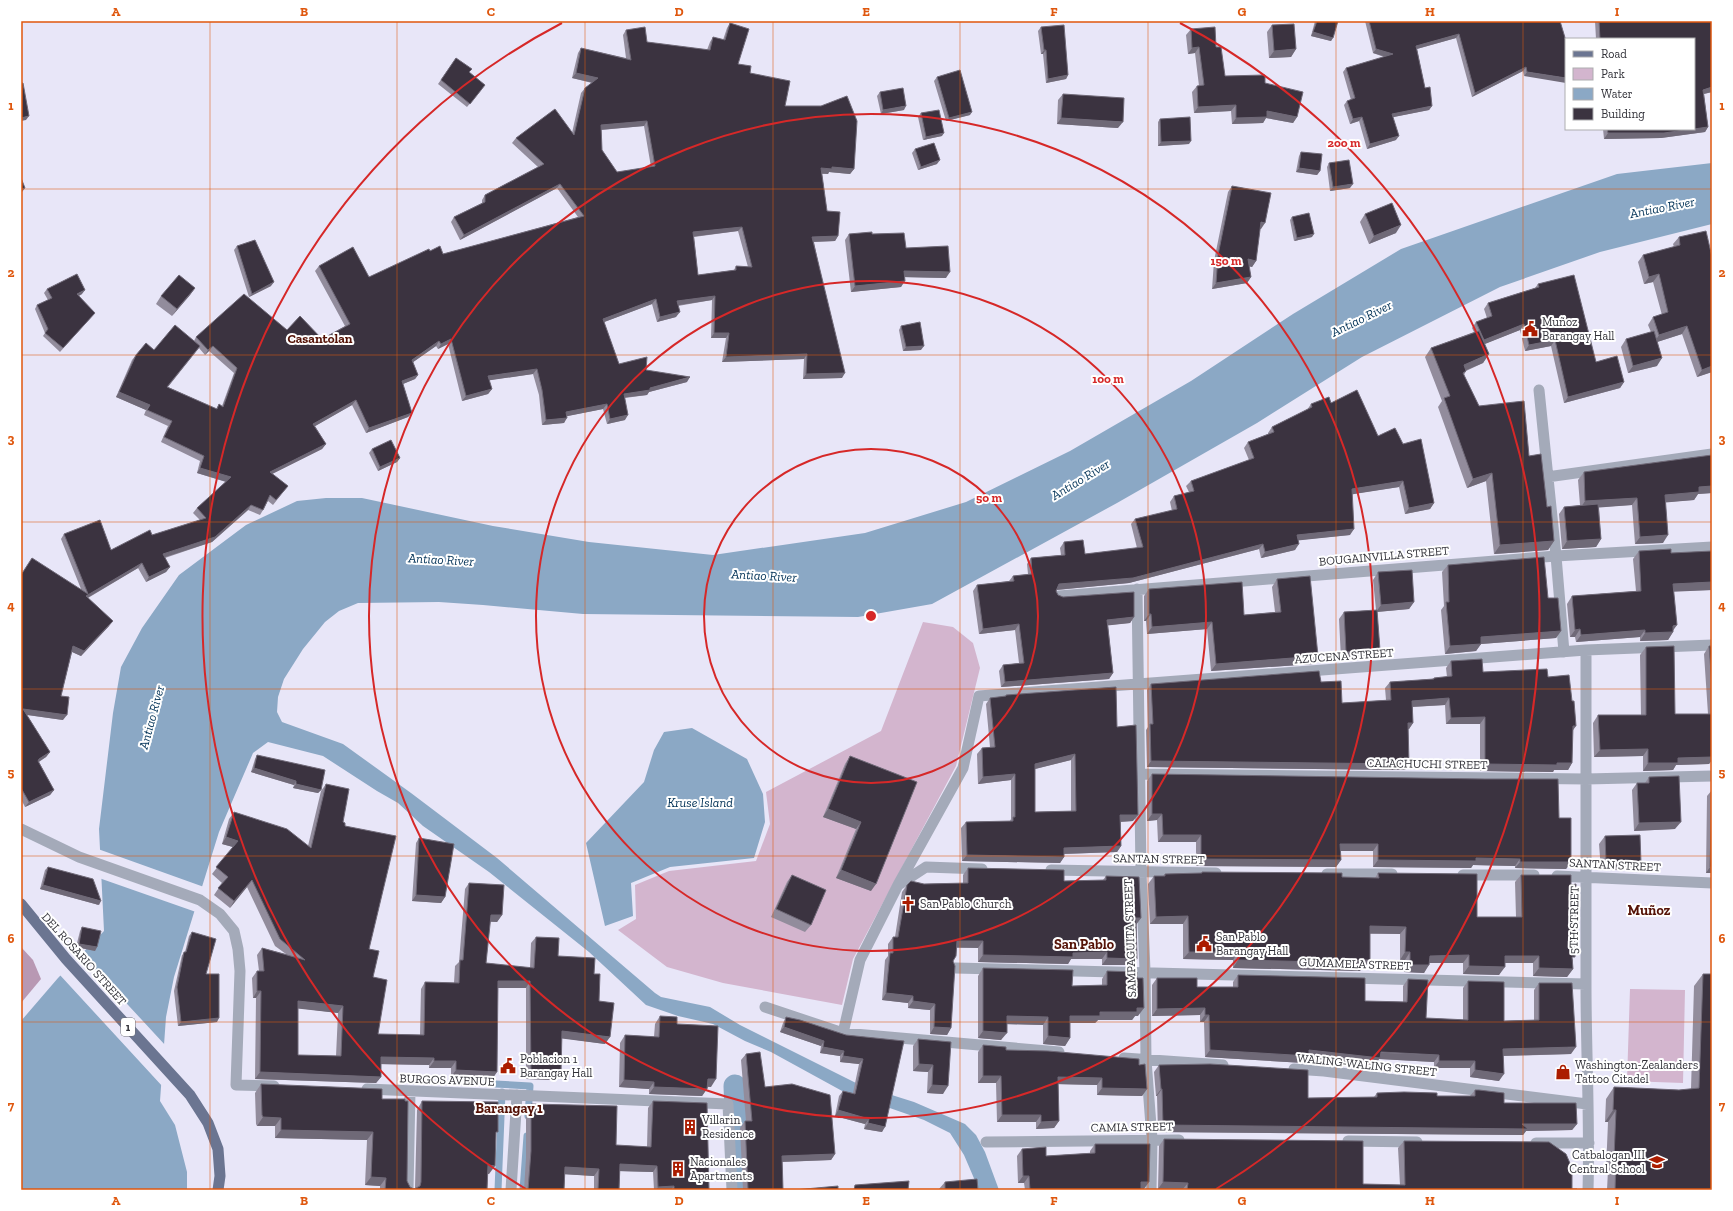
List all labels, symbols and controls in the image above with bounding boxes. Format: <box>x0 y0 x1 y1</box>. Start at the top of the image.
text: A <box>112 4 121 19</box>
text: B <box>300 4 308 19</box>
text: C <box>487 4 495 19</box>
text: D <box>674 4 684 19</box>
text: E <box>862 4 870 19</box>
text: F <box>1050 4 1058 19</box>
text: G <box>1238 4 1247 19</box>
text: H <box>1425 4 1435 19</box>
text: I <box>1615 4 1620 19</box>
legend <box>1565 38 1695 130</box>
text: Road <box>1601 47 1627 61</box>
text: Park <box>1601 67 1626 81</box>
text: Water <box>1601 87 1633 101</box>
text: 1 <box>8 98 14 113</box>
text: 1 <box>1719 98 1725 113</box>
text: Building <box>1601 107 1645 121</box>
text: 200 m <box>1327 136 1361 150</box>
water label: Antiao River <box>1627 194 1696 221</box>
text: 150 m <box>1211 254 1242 268</box>
text: 2 <box>8 265 15 280</box>
text: 2 <box>1719 265 1726 280</box>
water label: Antiao River <box>1328 297 1394 340</box>
place label: Muñoz Barangay Hall <box>1542 315 1615 343</box>
public building icon: Muñoz Barangay Hall <box>1521 320 1539 338</box>
district label: Casantolan <box>287 331 353 346</box>
text: 100 m <box>1092 372 1124 386</box>
text: 3 <box>8 431 15 446</box>
text: 3 <box>1719 431 1726 446</box>
water label: Antiao River <box>1047 456 1113 503</box>
text: 50 m <box>976 491 1002 505</box>
street label: BOUGAINVILLA STREET <box>1318 543 1450 569</box>
water label: Antiao River <box>407 550 475 569</box>
water label: Antiao River <box>730 566 798 585</box>
text: 4 <box>7 598 15 613</box>
text: 4 <box>1718 598 1726 613</box>
centre of rings <box>864 609 878 623</box>
street label: AZUCENA STREET <box>1294 646 1395 666</box>
water label: Antiao River <box>135 683 167 752</box>
street label: CALACHUCHI STREET <box>1366 756 1488 772</box>
text: 5 <box>8 765 15 780</box>
text: 5 <box>1719 765 1726 780</box>
water label: Kruse Island <box>667 795 733 810</box>
street label: SANTAN STREET <box>1113 851 1206 867</box>
street label: SANTAN STREET <box>1569 856 1662 874</box>
street label: SAMPAGUITA STREET <box>1121 878 1139 998</box>
street label: 5TH STREET <box>1566 885 1582 954</box>
church icon: San Pablo Church <box>899 895 917 913</box>
place label: San Pablo Church <box>920 897 1012 911</box>
district label: Muñoz <box>1628 902 1671 919</box>
street label: DEL ROSARIO STREET <box>39 910 130 1009</box>
place label: San Pablo Barangay Hall <box>1216 930 1289 958</box>
text: 6 <box>8 931 15 946</box>
text: 6 <box>1719 931 1726 946</box>
public building icon: San Pablo Barangay Hall <box>1195 935 1213 953</box>
district label: San Pablo <box>1054 936 1115 953</box>
street label: GUMAMELA STREET <box>1299 955 1412 973</box>
road number: 1 <box>121 1018 135 1036</box>
street label: WALING-WALING STREET <box>1296 1051 1438 1079</box>
place label: Poblacion 1 Barangay Hall <box>520 1052 593 1080</box>
public building icon: Poblacion 1 Barangay Hall <box>499 1057 517 1075</box>
place label: Washington-Zealanders Tattoo Citadel <box>1575 1058 1698 1086</box>
shop icon: Washington-Zealanders Tattoo Citadel <box>1554 1063 1572 1081</box>
street label: BURGOS AVENUE <box>399 1071 495 1089</box>
text: 7 <box>8 1098 15 1113</box>
text: 7 <box>1719 1098 1726 1113</box>
district label: Barangay 1 <box>475 1100 543 1117</box>
place label: Villarin Residence <box>701 1113 754 1141</box>
building icon: Villarin Residence <box>681 1118 699 1136</box>
street label: CAMIA STREET <box>1090 1119 1174 1135</box>
place label: Catbalogan III Central School <box>1569 1148 1645 1176</box>
school or university icon: Catbalogan III Central School <box>1648 1153 1666 1171</box>
place label: Nacionales Apartments <box>690 1155 752 1183</box>
building icon: Nacionales Apartments <box>669 1160 687 1178</box>
text: A <box>112 1193 121 1208</box>
text: B <box>300 1193 308 1208</box>
text: C <box>487 1193 495 1208</box>
text: D <box>674 1193 684 1208</box>
text: E <box>862 1193 870 1208</box>
text: F <box>1050 1193 1058 1208</box>
text: G <box>1238 1193 1247 1208</box>
text: H <box>1425 1193 1435 1208</box>
text: I <box>1615 1193 1620 1208</box>

